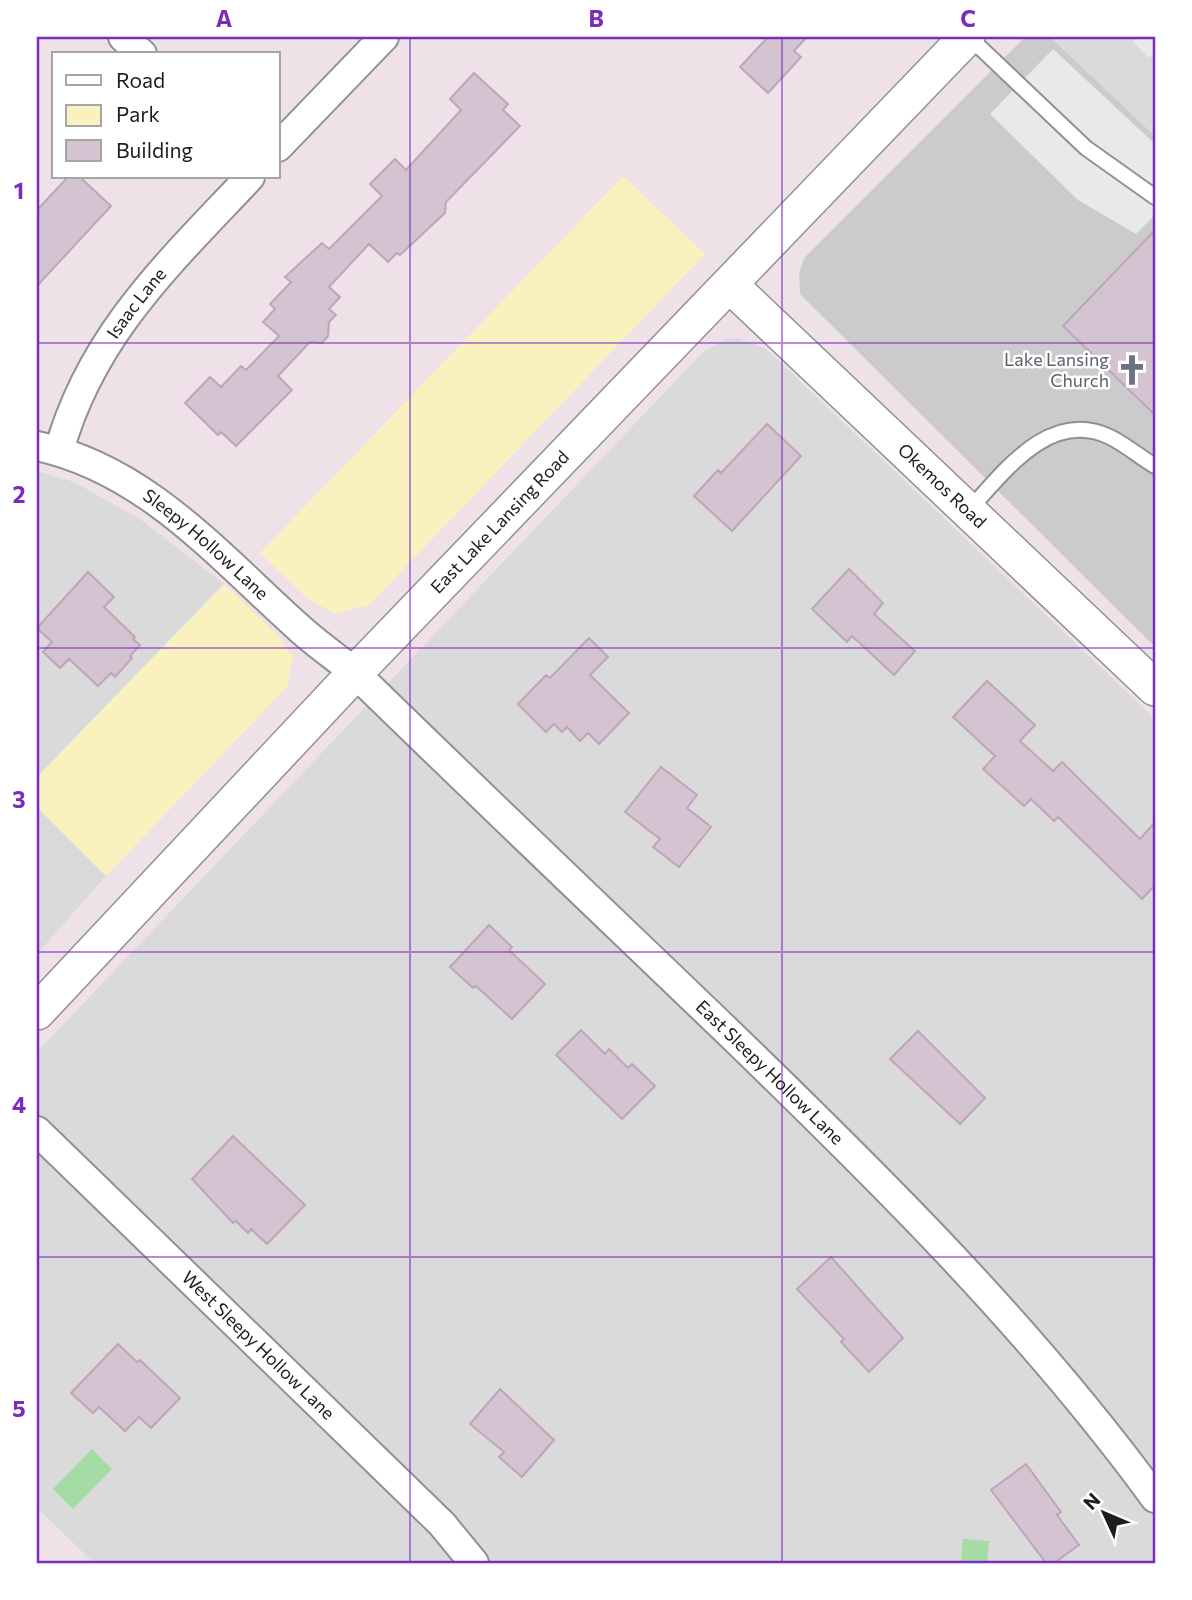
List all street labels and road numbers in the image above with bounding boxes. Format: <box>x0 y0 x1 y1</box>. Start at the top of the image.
street label: Isaac Lane <box>102 263 170 343</box>
street label: Okemos Road <box>894 438 991 532</box>
street label: East Lake Lansing Road <box>426 446 573 598</box>
street label: Sleepy Hollow Lane <box>139 484 274 604</box>
street label: East Sleepy Hollow Lane <box>692 995 849 1149</box>
street label: West Sleepy Hollow Lane <box>178 1266 340 1424</box>

